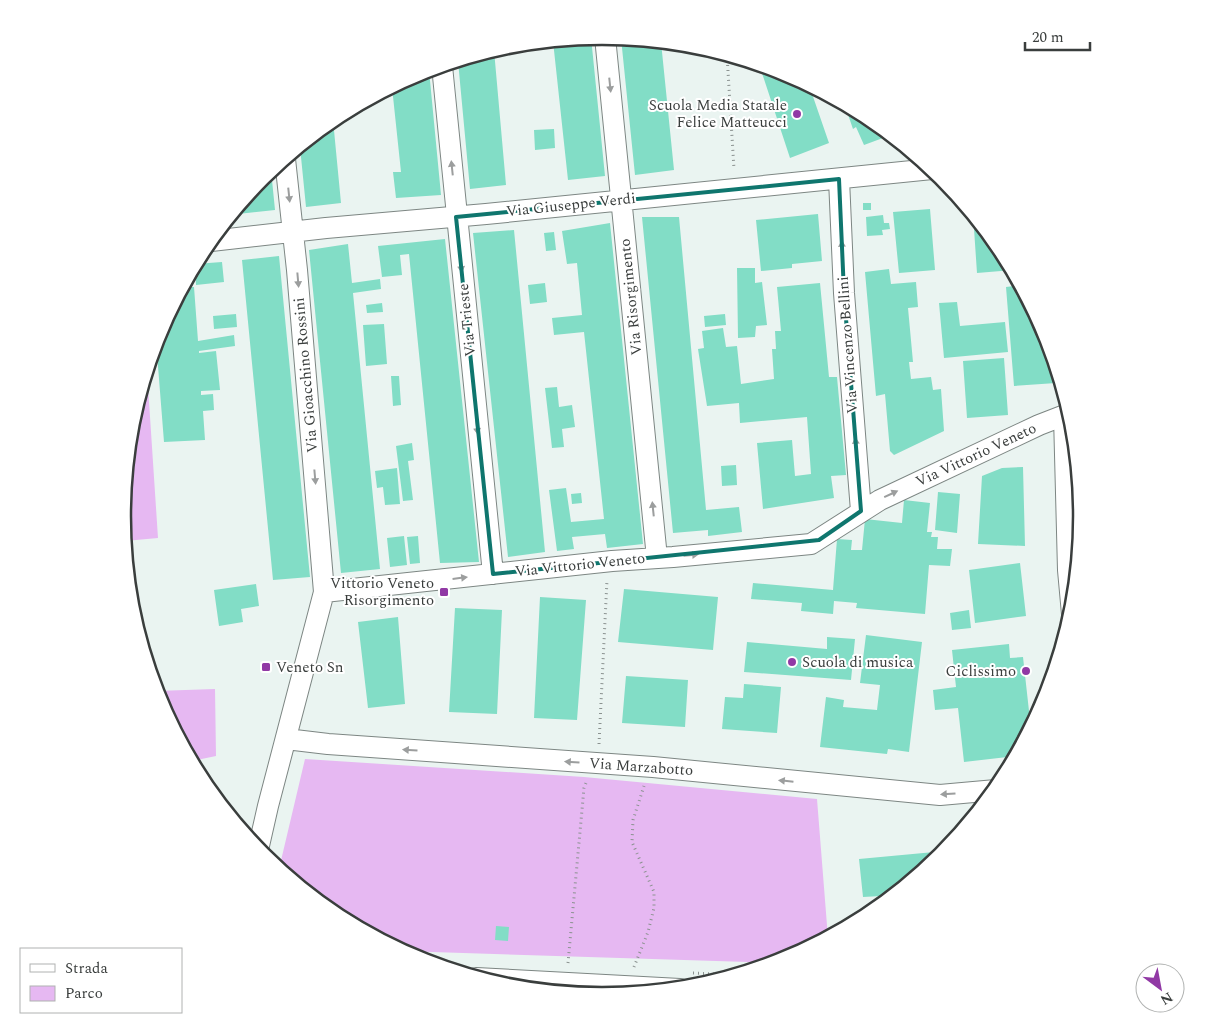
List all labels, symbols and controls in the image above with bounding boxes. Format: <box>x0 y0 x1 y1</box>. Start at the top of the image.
scale bar <box>1025 20 1090 52</box>
text: 20 m <box>1032 26 1064 49</box>
one-way arrow <box>606 77 614 93</box>
place label: Scuola Media Statale Felice Matteucci <box>649 94 787 134</box>
marker: Scuola Media Statale Felice Matteucci <box>791 108 803 120</box>
one-way arrow <box>448 160 456 176</box>
one-way arrow <box>285 187 293 203</box>
street label: Via Giuseppe Verdi <box>505 187 637 223</box>
street label: Via Risorgimento <box>613 238 649 356</box>
one-way arrow <box>838 239 846 255</box>
one-way arrow <box>457 258 465 274</box>
one-way arrow <box>294 272 302 288</box>
street label: Via Vincenzo Bellini <box>832 276 864 414</box>
street label: Via Trieste <box>452 282 482 358</box>
street label: Via Gioacchino Rossini <box>288 296 324 454</box>
street label: Via Vittorio Veneto <box>912 417 1040 493</box>
one-way arrow <box>474 419 482 435</box>
one-way arrow <box>851 436 859 452</box>
one-way arrow <box>311 469 319 485</box>
one-way arrow <box>884 490 898 498</box>
one-way arrow <box>649 501 657 517</box>
street label: Via Vittorio Veneto <box>514 547 646 583</box>
one-way arrow <box>683 551 699 559</box>
place label: Vittorio Veneto Risorgimento <box>330 572 434 612</box>
one-way arrow <box>452 574 468 582</box>
marker: Vittorio Veneto Risorgimento <box>438 586 450 598</box>
place label: Scuola di musica <box>802 651 914 674</box>
place label: Veneto Sn <box>276 656 344 679</box>
marker: Scuola di musica <box>786 656 798 668</box>
place label: Ciclissimo <box>946 660 1016 683</box>
marker: Veneto Sn <box>260 661 272 673</box>
marker: Ciclissimo <box>1020 665 1032 677</box>
one-way arrow <box>401 746 417 754</box>
street label: Via Marzabotto <box>588 752 694 782</box>
one-way arrow <box>563 758 579 766</box>
one-way arrow <box>778 777 794 785</box>
one-way arrow <box>939 791 955 799</box>
legend <box>20 948 182 1013</box>
text: Strada <box>65 957 108 980</box>
north arrow <box>1135 963 1185 1013</box>
text: Parco <box>65 982 103 1005</box>
text: N <box>1156 987 1177 1011</box>

